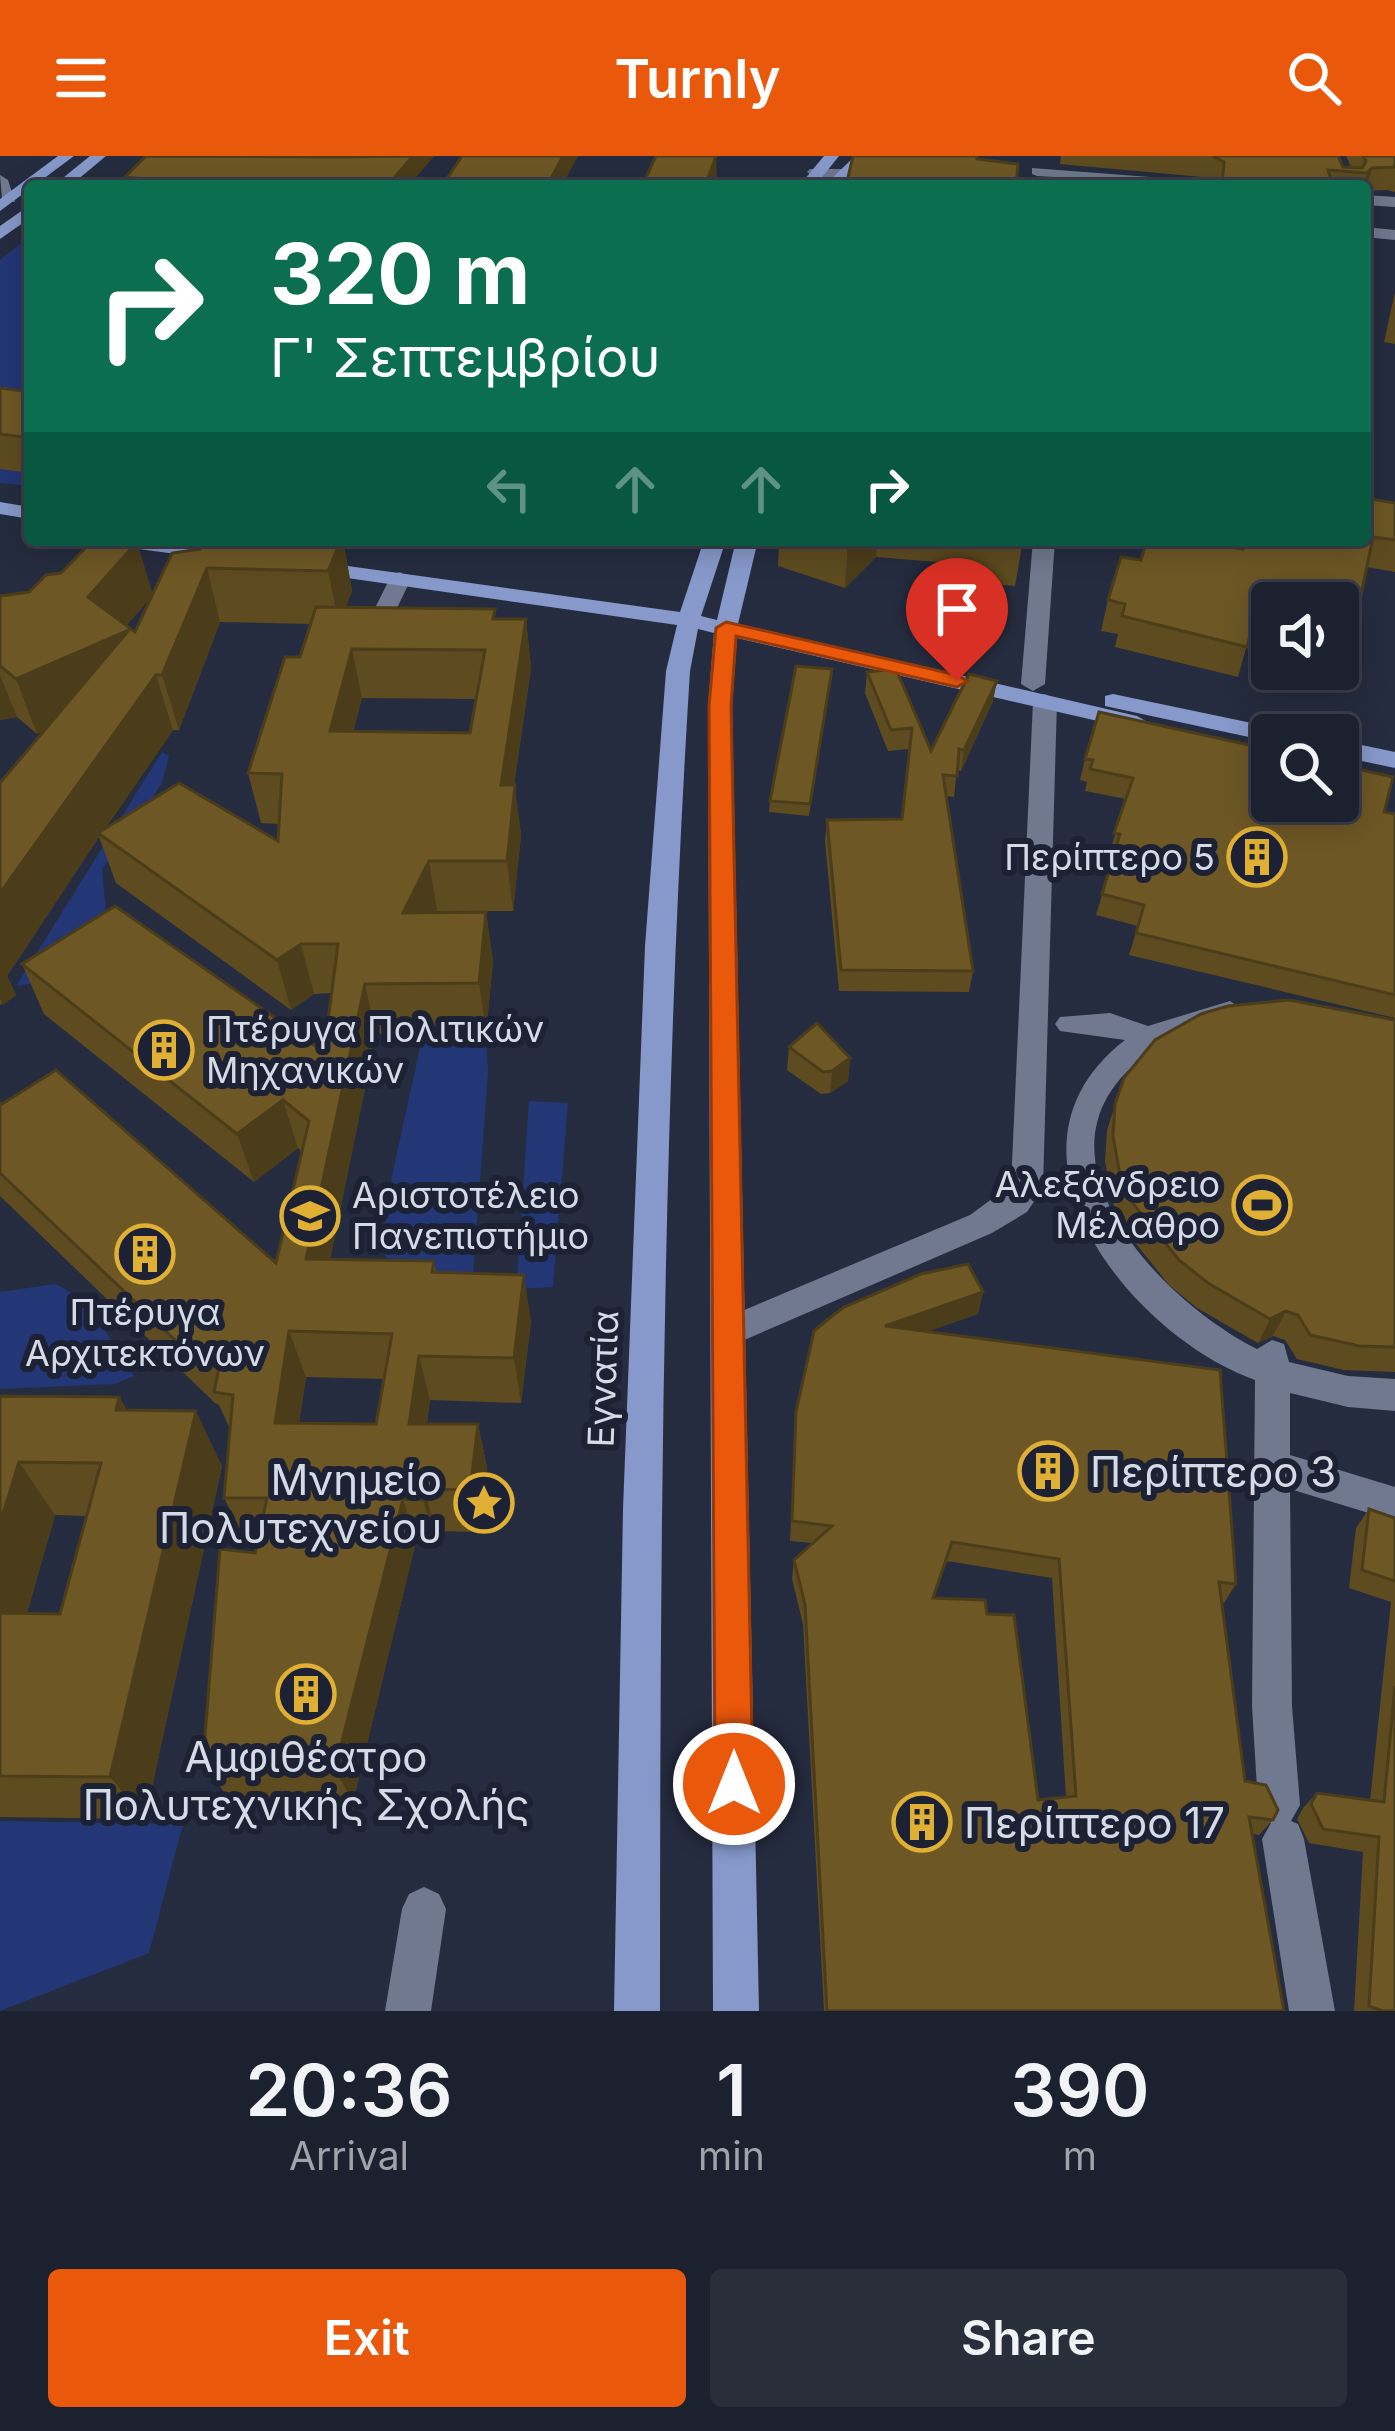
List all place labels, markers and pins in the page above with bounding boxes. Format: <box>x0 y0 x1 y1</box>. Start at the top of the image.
pin <box>906 558 1008 681</box>
building icon: Περίπτερο 5 <box>1226 826 1288 888</box>
place label: Περίπτερο 5 <box>1004 835 1215 879</box>
place label: Πτέρυγα Πολιτικών Μηχανικών <box>206 1007 544 1092</box>
building icon: Πτέρυγα Πολιτικών Μηχανικών <box>133 1019 195 1081</box>
place label: Αλεξάνδρειο Μέλαθρο <box>995 1162 1220 1247</box>
place label: Αριστοτέλειο Πανεπιστήμιο <box>352 1173 589 1258</box>
sports icon: Αλεξάνδρειο Μέλαθρο <box>1231 1174 1293 1236</box>
school or university icon: Αριστοτέλειο Πανεπιστήμιο <box>279 1185 341 1247</box>
building icon: Πτέρυγα Αρχιτεκτόνων <box>114 1223 176 1285</box>
place label: Πτέρυγα Αρχιτεκτόνων <box>25 1290 265 1375</box>
building icon: Περίπτερο 3 <box>1017 1440 1079 1502</box>
place label: Περίπτερο 3 <box>1090 1446 1336 1497</box>
place label: Μνημείο Πολυτεχνείου <box>159 1454 442 1553</box>
place icon: Μνημείο Πολυτεχνείου <box>453 1472 515 1534</box>
building icon: Αμφιθέατρο Πολυτεχνικής Σχολής <box>275 1663 337 1725</box>
place label: Αμφιθέατρο Πολυτεχνικής Σχολής <box>83 1731 529 1830</box>
building icon: Περίπτερο 17 <box>891 1791 953 1853</box>
place label: Περίπτερο 17 <box>964 1797 1225 1848</box>

